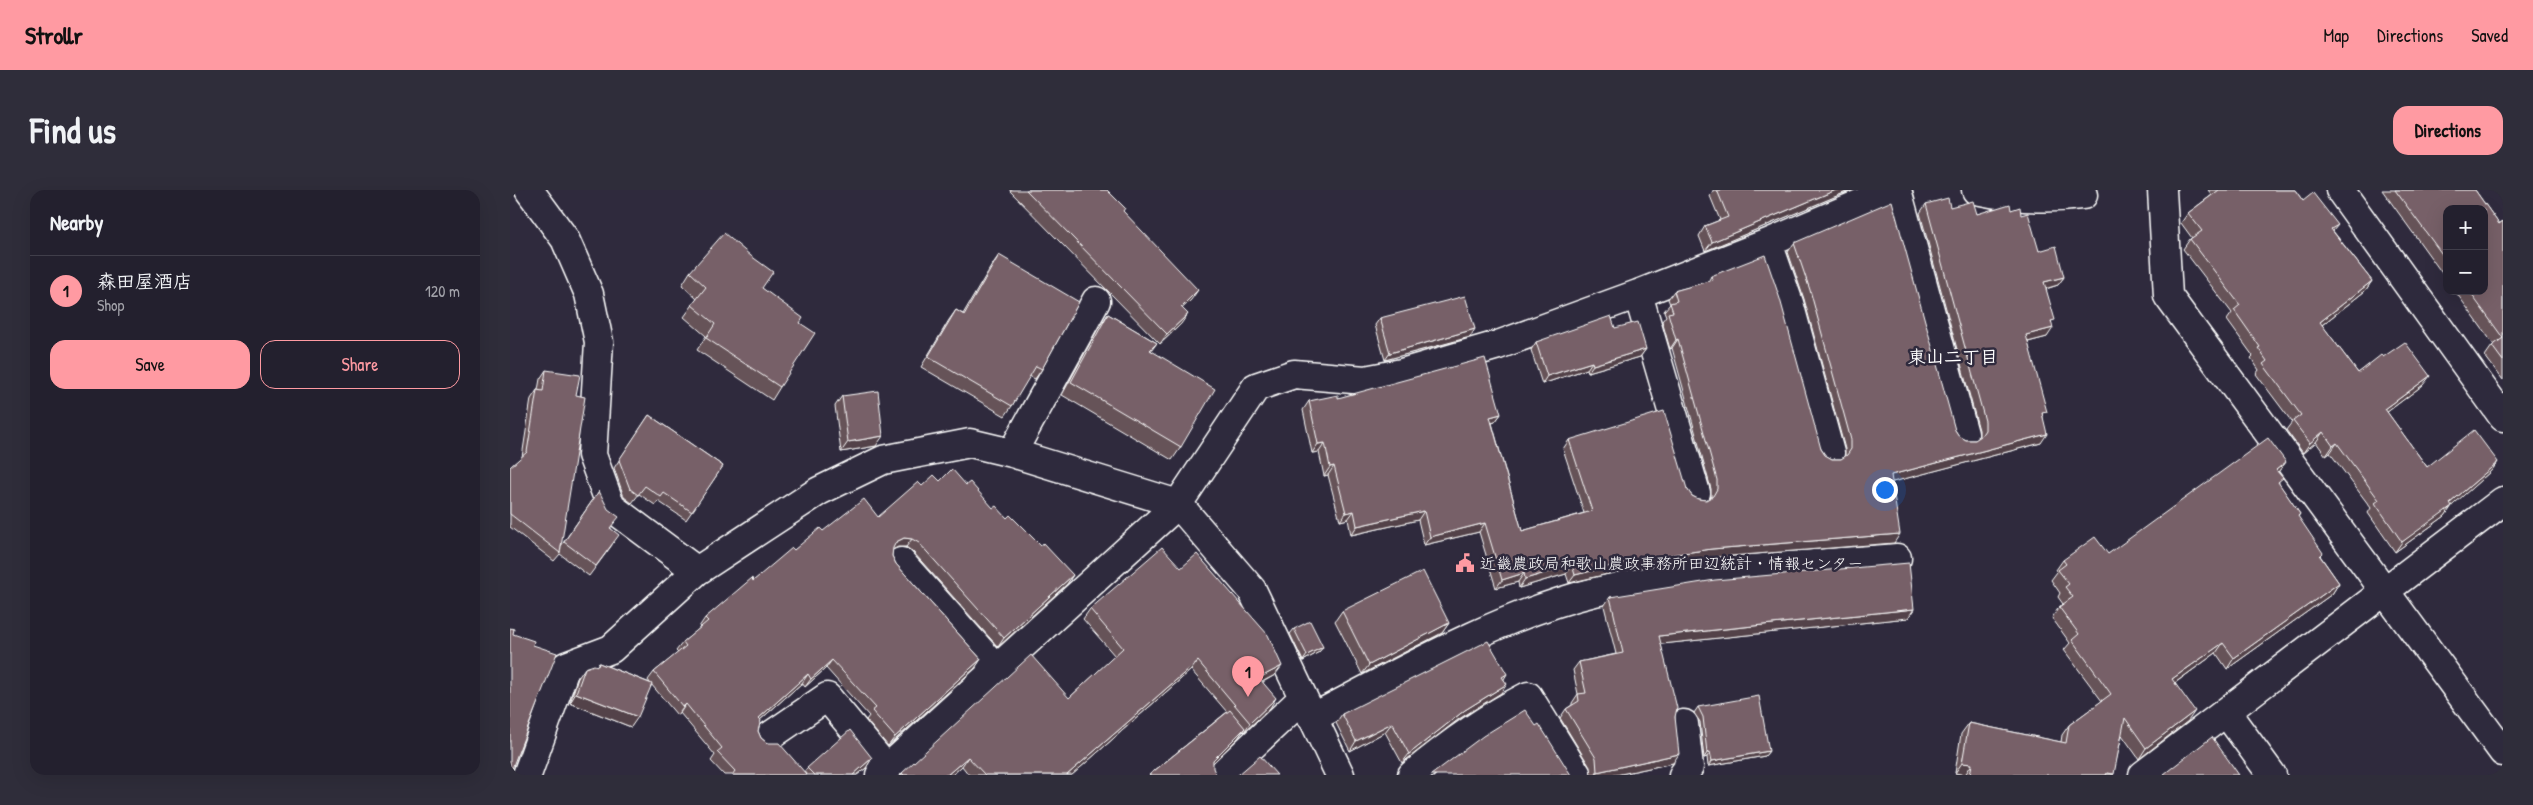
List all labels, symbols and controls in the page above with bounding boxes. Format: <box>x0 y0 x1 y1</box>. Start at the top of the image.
text: Strollr <box>25 19 83 51</box>
text: Map <box>2324 23 2349 48</box>
text: Directions <box>2377 23 2443 48</box>
text: Saved <box>2471 23 2508 48</box>
button: Directions <box>2393 106 2503 155</box>
text: Find us <box>30 107 116 154</box>
map controls <box>2443 205 2488 295</box>
button: + <box>2443 205 2488 250</box>
text: Nearby <box>50 208 103 237</box>
button: − <box>2443 250 2488 295</box>
text: 森田屋酒店 <box>97 268 192 294</box>
text: 1 <box>63 280 69 302</box>
text: 120 m <box>425 280 460 302</box>
text: Shop <box>97 294 124 316</box>
button: Save <box>50 340 250 389</box>
button: Share <box>260 340 460 389</box>
district label: 東山二丁目 <box>1908 344 1998 369</box>
your location <box>1872 477 1898 503</box>
public building icon: 近畿農政局和歌山農政事務所田辺統計・情報センター <box>1454 552 1476 574</box>
place label: 近畿農政局和歌山農政事務所田辺統計・情報センター <box>1480 552 1863 574</box>
pin: 1 <box>1232 656 1264 697</box>

